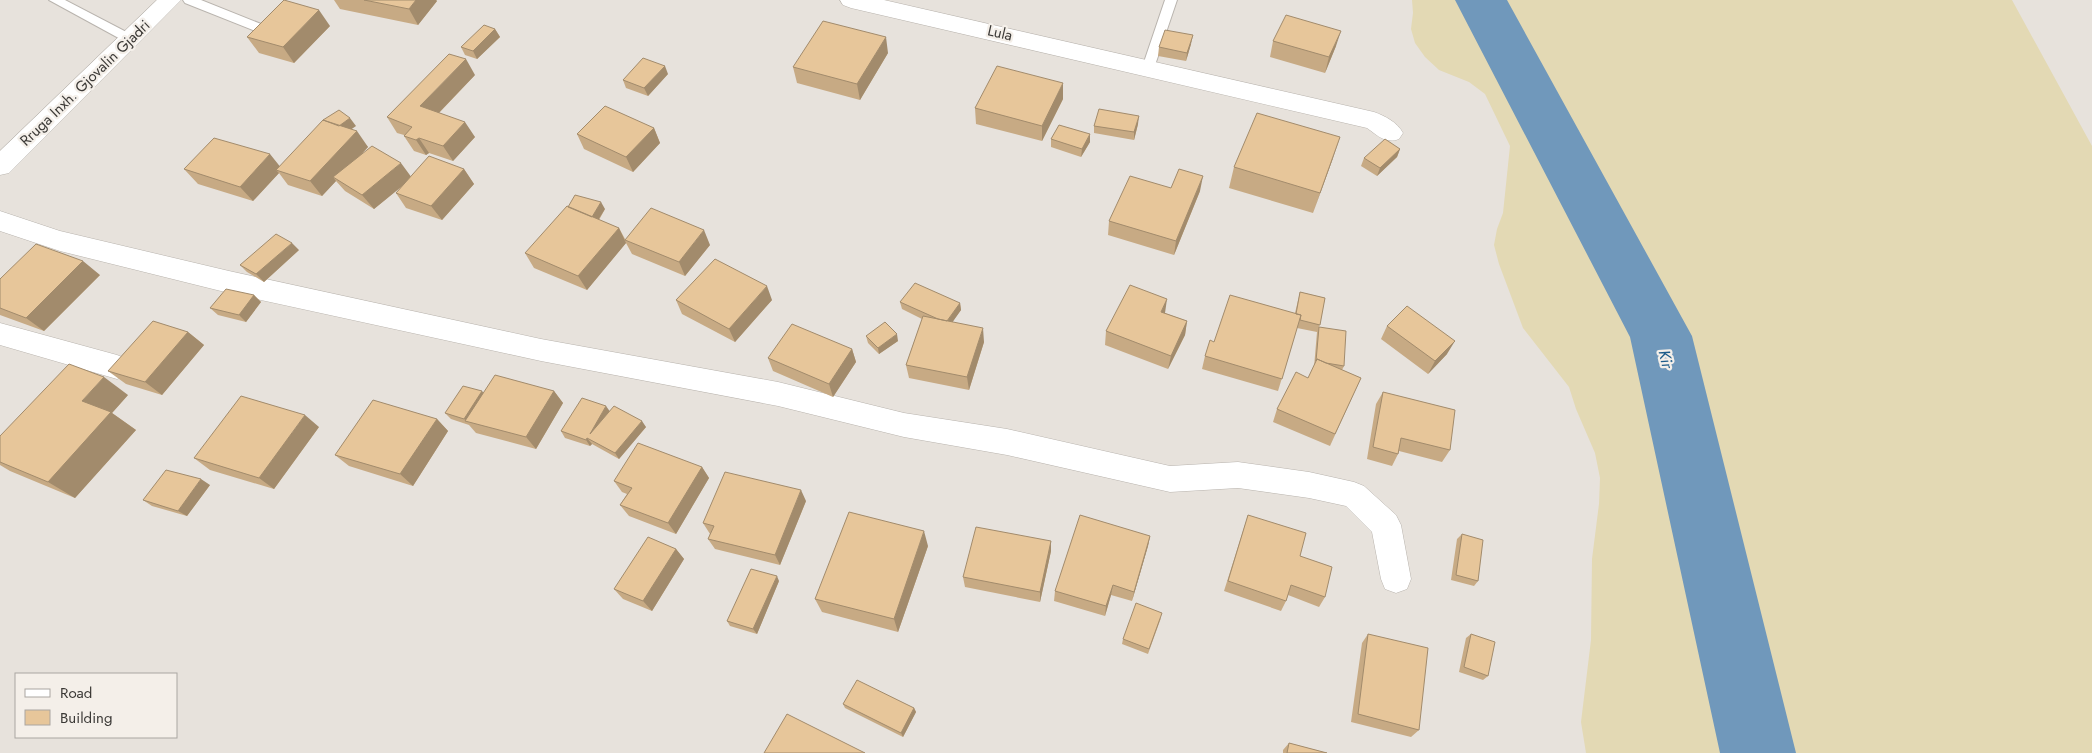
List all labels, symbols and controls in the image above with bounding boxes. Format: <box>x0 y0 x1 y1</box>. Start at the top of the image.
street label: Rruga Inxh. Gjovalin Gjadri <box>15 15 155 151</box>
street label: Lula <box>985 19 1015 47</box>
water label: Kir <box>1653 348 1680 372</box>
legend <box>15 673 178 738</box>
text: Road <box>60 682 92 704</box>
text: Building <box>60 707 112 729</box>

